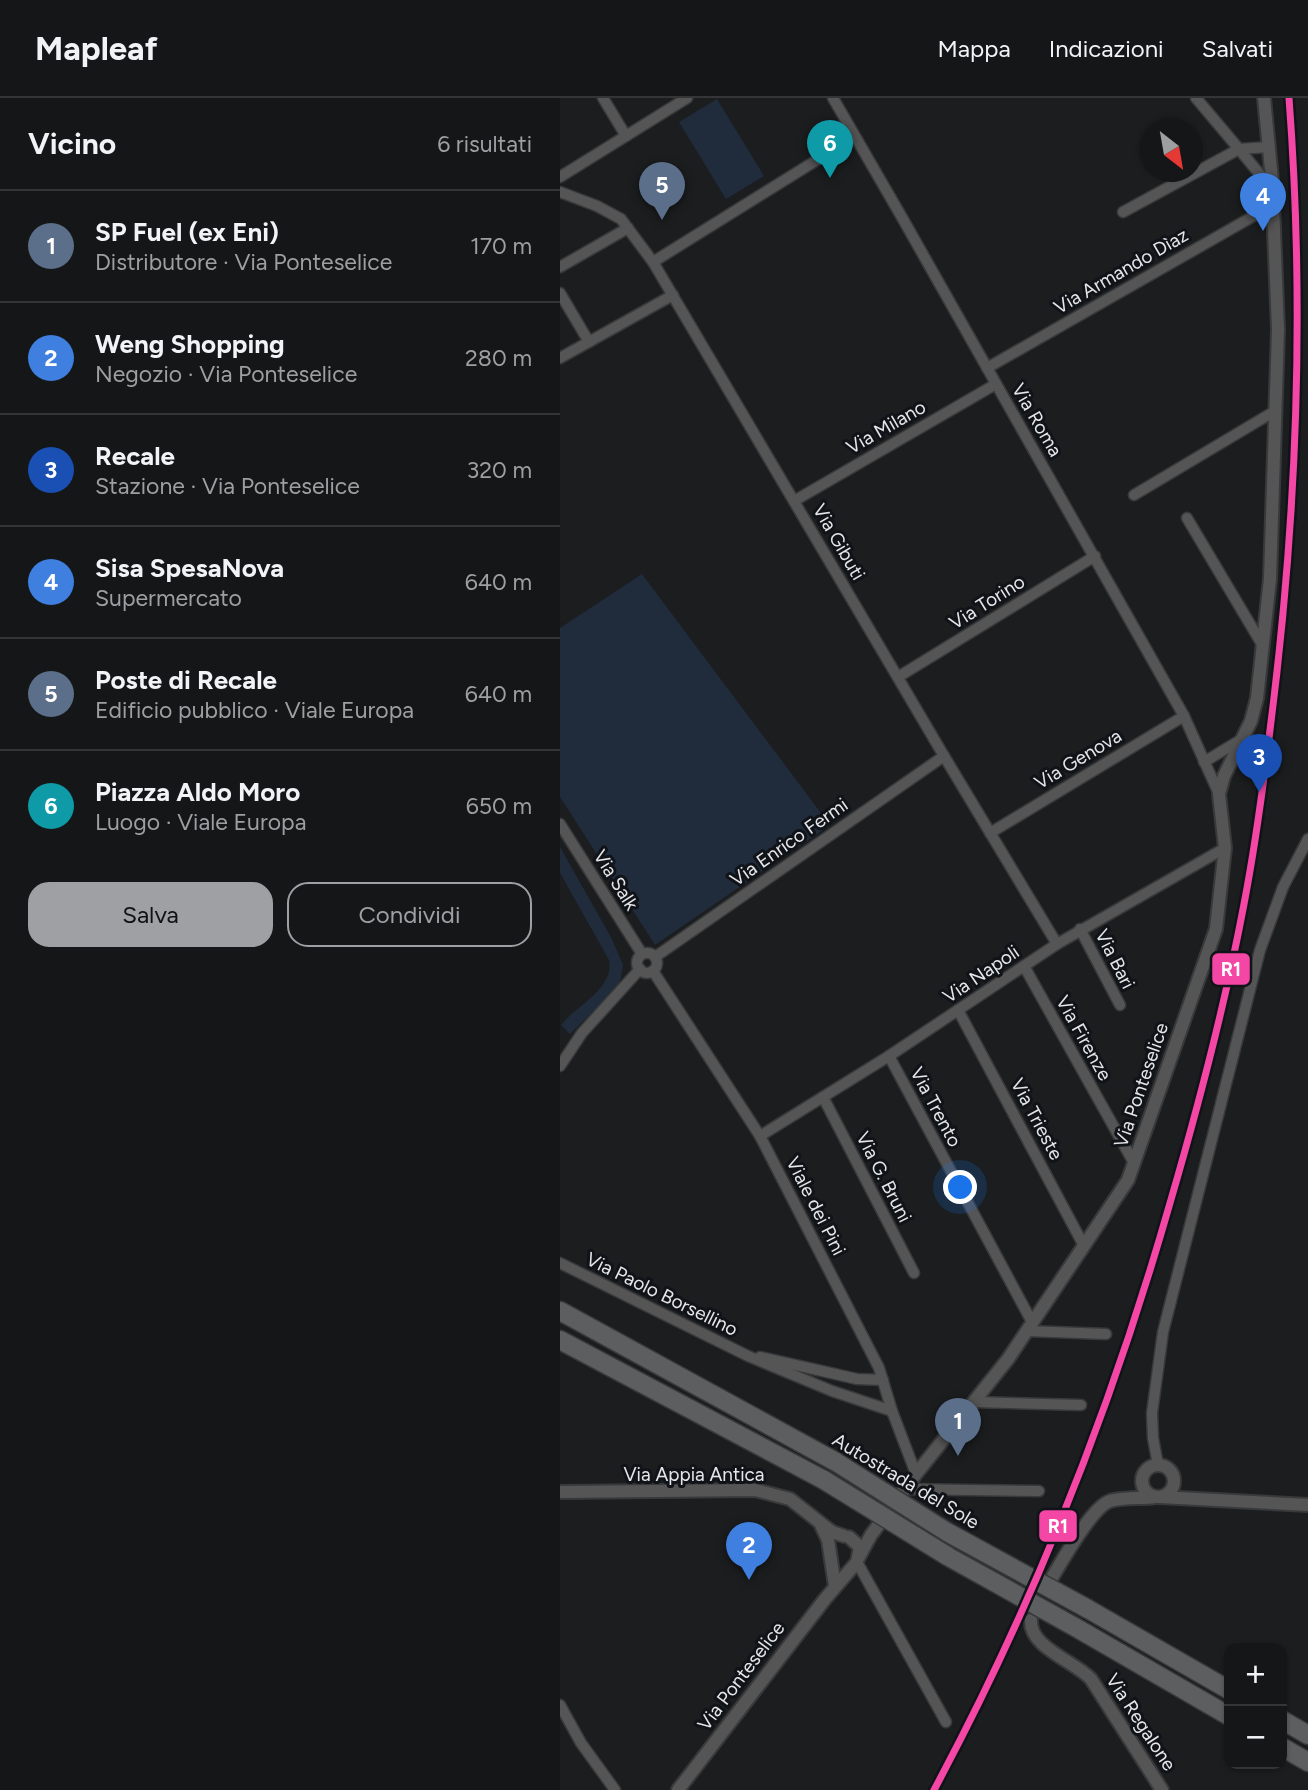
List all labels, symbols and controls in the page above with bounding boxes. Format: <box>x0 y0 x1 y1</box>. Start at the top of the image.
text: Mapleaf <box>35 29 158 68</box>
text: Mappa <box>938 34 1011 63</box>
text: Indicazioni <box>1049 34 1164 63</box>
text: Salvati <box>1202 34 1273 63</box>
north arrow <box>1140 119 1203 182</box>
pin: 6 <box>807 120 853 178</box>
text: Vicino <box>28 125 116 162</box>
text: 6 risultati <box>437 130 532 158</box>
pin: 5 <box>639 162 685 220</box>
pin: 4 <box>1240 173 1286 231</box>
text: SP Fuel (ex Eni) <box>95 216 279 248</box>
street label: Via Armando Dìaz <box>1050 223 1192 319</box>
text: 1 <box>46 232 56 260</box>
text: 170 m <box>470 232 532 260</box>
text: Distributore · Via Ponteselice <box>95 248 392 276</box>
text: Weng Shopping <box>95 328 285 360</box>
text: 2 <box>44 344 58 372</box>
text: 280 m <box>465 344 532 372</box>
text: Negozio · Via Ponteselice <box>95 360 357 388</box>
street label: Via Roma <box>1007 379 1067 461</box>
street label: Via Milano <box>842 395 930 459</box>
text: Recale <box>95 440 175 472</box>
text: 3 <box>45 456 57 484</box>
text: 320 m <box>467 456 532 484</box>
text: Stazione · Via Ponteselice <box>95 472 360 500</box>
street label: Via Gibuti <box>808 500 870 584</box>
text: Sisa SpesaNova <box>95 552 284 584</box>
text: 4 <box>44 568 58 596</box>
text: 640 m <box>465 568 532 596</box>
street label: Via Torino <box>945 570 1029 634</box>
text: Supermercato <box>95 584 242 612</box>
text: Poste di Recale <box>95 664 277 696</box>
text: 5 <box>44 680 58 708</box>
text: 640 m <box>465 680 532 708</box>
text: Edificio pubblico · Viale Europa <box>95 696 414 724</box>
street label: Via Genova <box>1030 724 1126 794</box>
pin: 3 <box>1236 734 1282 792</box>
text: Piazza Aldo Moro <box>95 776 300 808</box>
text: 6 <box>44 792 58 820</box>
text: 650 m <box>466 792 532 820</box>
street label: Via Enrico Fermi <box>726 793 852 891</box>
text: Luogo · Viale Europa <box>95 808 306 836</box>
street label: Via Salk <box>589 846 644 915</box>
button: Salva <box>28 882 273 947</box>
button: Condividi <box>287 882 532 947</box>
street label: Via Bari <box>1090 925 1140 993</box>
street label: Via Napoli <box>938 940 1024 1008</box>
line badge: R1 <box>1211 952 1251 986</box>
text: R1 <box>1221 958 1241 981</box>
street label: Via Firenze <box>1051 991 1117 1085</box>
street label: Via Ponteselice <box>1109 1020 1173 1150</box>
street label: Via Trento <box>905 1063 967 1151</box>
street label: Via Trieste <box>1006 1074 1068 1164</box>
street label: Via G. Bruni <box>851 1128 917 1226</box>
street label: Viale dei Pini <box>781 1153 851 1259</box>
your location <box>943 1170 977 1204</box>
street label: Via Paolo Borsellino <box>582 1247 742 1341</box>
pin: 1 <box>935 1398 981 1456</box>
street label: Autostrada del Sole <box>829 1428 983 1534</box>
street label: Via Appia Antica <box>623 1463 765 1486</box>
line badge: R1 <box>1038 1509 1078 1543</box>
text: R1 <box>1048 1515 1068 1538</box>
pin: 2 <box>726 1522 772 1580</box>
street label: Via Ponteselice <box>693 1617 789 1735</box>
map controls <box>1224 1643 1287 1769</box>
button: + <box>1224 1643 1287 1706</box>
street label: Via Regalone <box>1101 1669 1181 1775</box>
button: − <box>1224 1706 1287 1769</box>

